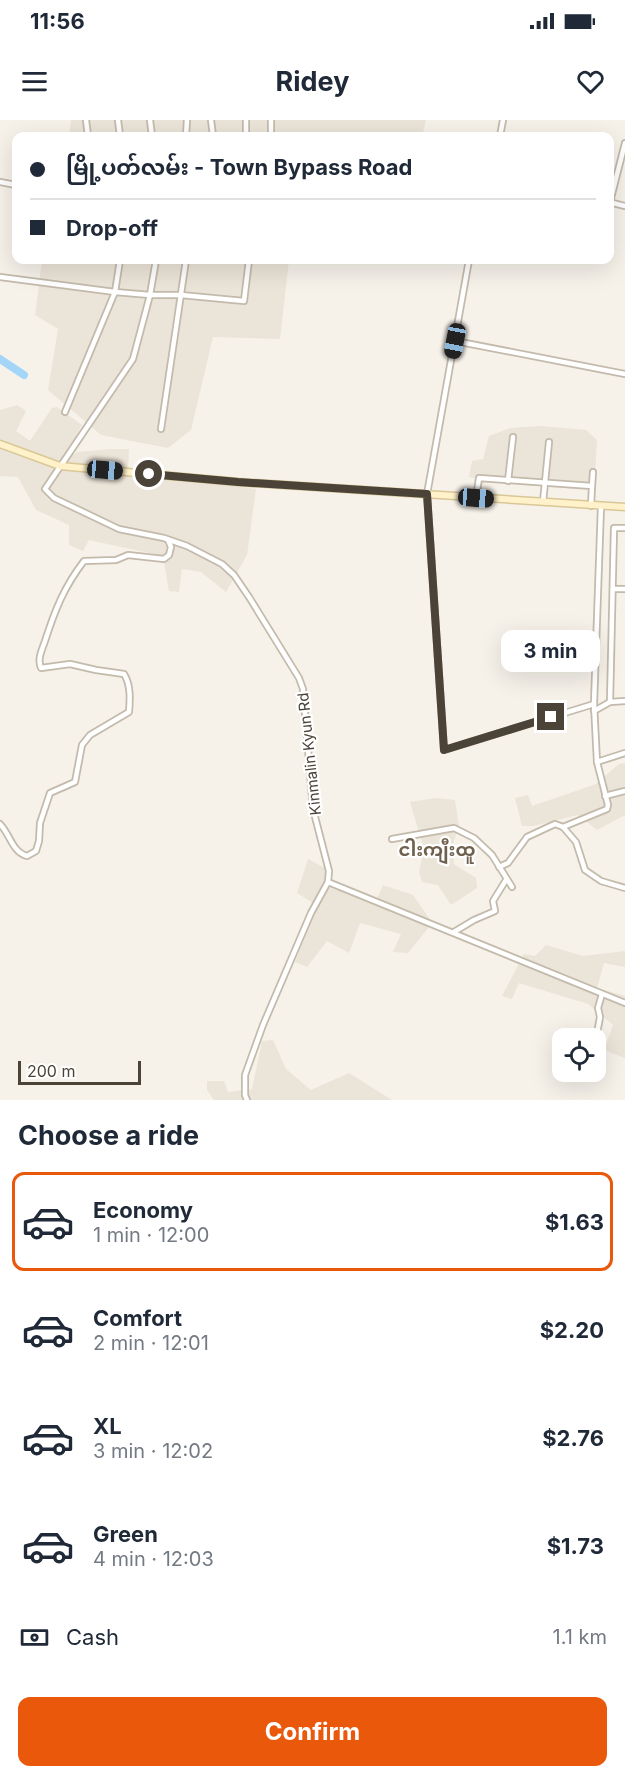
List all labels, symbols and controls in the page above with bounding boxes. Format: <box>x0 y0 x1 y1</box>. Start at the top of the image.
text: 11:56 <box>30 8 85 34</box>
icon: menu <box>18 65 51 98</box>
text: Ridey <box>276 65 349 98</box>
icon: heart <box>574 65 607 98</box>
text: မြို့ပတ်လမ်း - Town Bypass Road <box>66 154 412 180</box>
text: Drop-off <box>66 215 158 241</box>
car <box>443 322 467 360</box>
car <box>86 459 124 481</box>
route start <box>135 460 162 487</box>
car <box>457 488 495 508</box>
callout: 3 min <box>502 630 600 672</box>
text: 3 min <box>524 639 577 663</box>
street label: Kinmalin Kyun Rd <box>293 692 325 816</box>
route end <box>537 703 564 730</box>
district label: ငါးကျီးထူ <box>399 838 475 865</box>
map controls <box>552 1028 606 1082</box>
button: locate <box>552 1028 606 1082</box>
scale bar <box>18 1058 141 1085</box>
text: 200 m <box>27 1061 75 1081</box>
text: Choose a ride <box>18 1119 199 1152</box>
icon: car <box>21 1195 75 1249</box>
text: Economy <box>93 1197 193 1223</box>
text: $1.63 <box>545 1209 604 1235</box>
text: 1 min · 12:00 <box>93 1223 209 1247</box>
icon: car <box>21 1303 75 1357</box>
text: Comfort <box>93 1305 182 1331</box>
text: $2.20 <box>540 1317 604 1343</box>
text: 2 min · 12:01 <box>93 1331 209 1355</box>
icon: car <box>21 1411 75 1465</box>
text: XL <box>93 1413 122 1439</box>
text: $2.76 <box>542 1425 604 1451</box>
text: 3 min · 12:02 <box>93 1439 213 1463</box>
icon: car <box>21 1519 75 1573</box>
text: Green <box>93 1521 158 1547</box>
text: $1.73 <box>547 1533 604 1559</box>
text: 4 min · 12:03 <box>93 1547 214 1571</box>
icon: cash <box>18 1621 51 1654</box>
text: Cash <box>66 1624 119 1650</box>
text: 1.1 km <box>553 1625 607 1649</box>
button: Confirm <box>18 1697 607 1766</box>

